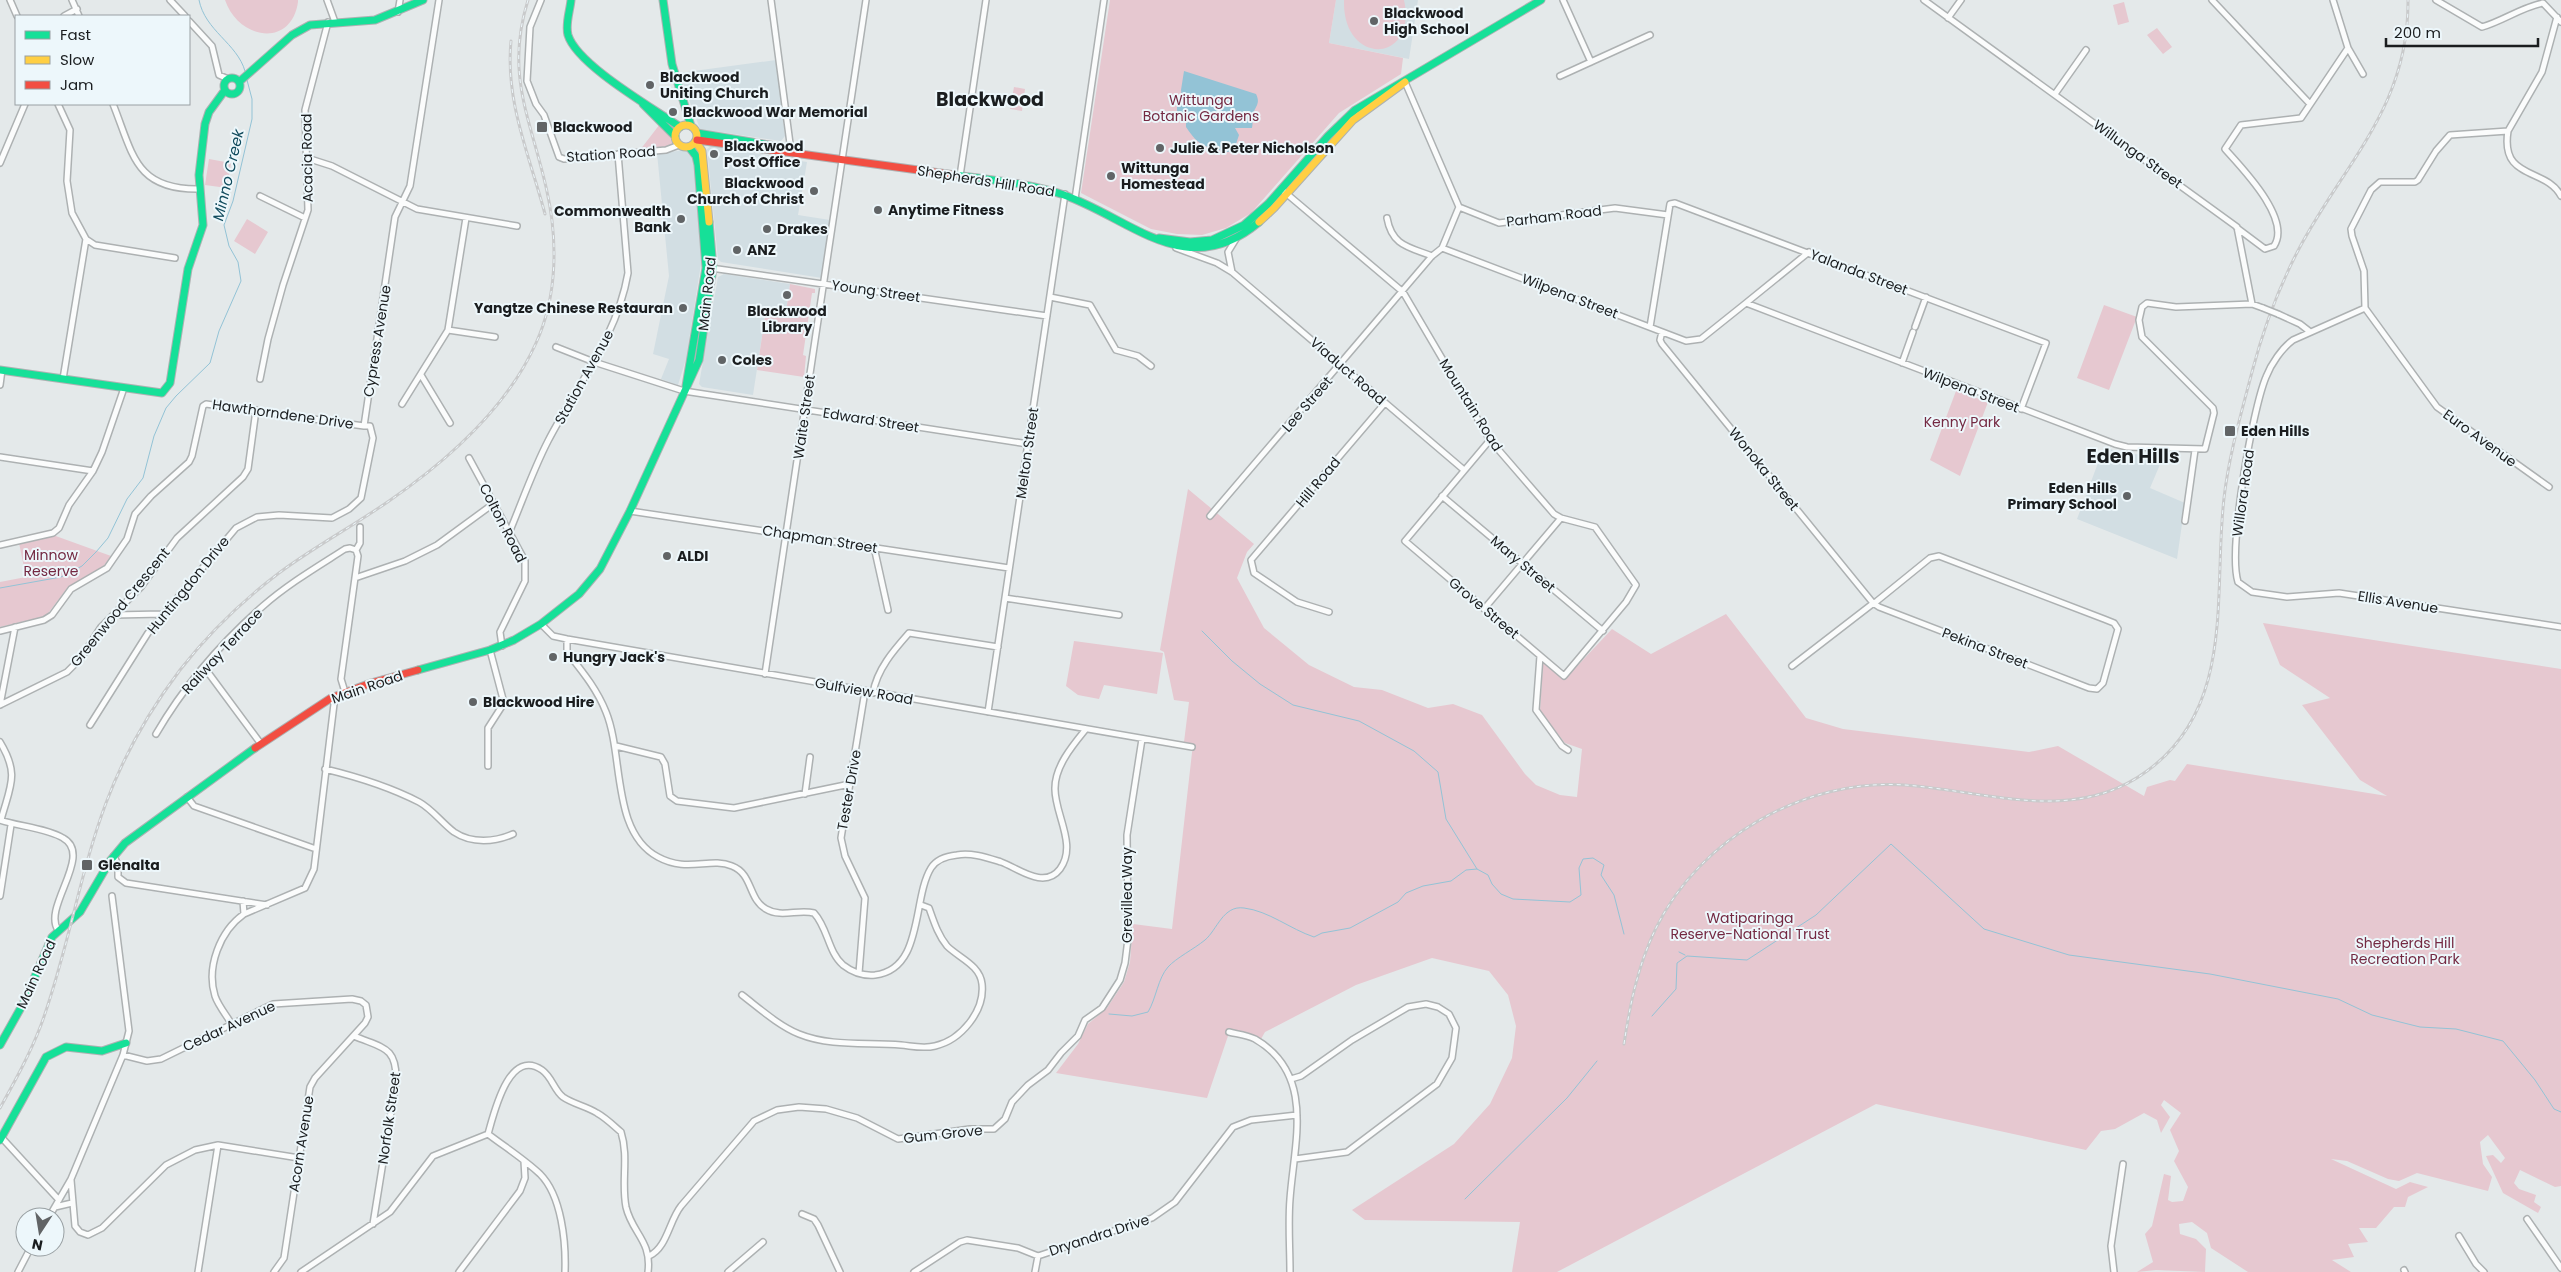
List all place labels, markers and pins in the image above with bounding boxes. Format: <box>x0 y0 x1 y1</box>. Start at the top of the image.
place label: Blackwood High School <box>1384 3 1469 39</box>
marker: Blackwood High School <box>1368 15 1380 27</box>
place label: Blackwood Uniting Church <box>660 67 769 103</box>
marker: Blackwood Uniting Church <box>644 79 656 91</box>
place label: Blackwood War Memorial <box>683 102 868 122</box>
marker: Blackwood War Memorial <box>667 106 679 118</box>
place label: Blackwood <box>553 117 632 137</box>
marker: Blackwood <box>535 120 549 134</box>
place label: Blackwood Post Office <box>724 136 803 172</box>
place label: Julie & Peter Nicholson <box>1170 138 1334 158</box>
marker: Julie & Peter Nicholson <box>1154 142 1166 154</box>
marker: Blackwood Post Office <box>708 148 720 160</box>
place label: Wittunga Homestead <box>1121 158 1205 194</box>
marker: Wittunga Homestead <box>1105 170 1117 182</box>
place label: Blackwood Church of Christ <box>687 173 804 209</box>
marker: Blackwood Church of Christ <box>808 185 820 197</box>
place label: Anytime Fitness <box>888 200 1004 220</box>
place label: Commonwealth Bank <box>554 201 671 237</box>
marker: Anytime Fitness <box>872 204 884 216</box>
marker: Commonwealth Bank <box>675 213 687 225</box>
place label: Drakes <box>777 219 828 239</box>
marker: Drakes <box>761 223 773 235</box>
place label: ANZ <box>747 240 776 260</box>
marker: ANZ <box>731 244 743 256</box>
marker: Blackwood Library <box>781 289 793 301</box>
place label: Yangtze Chinese Restauran <box>474 298 673 318</box>
place label: Blackwood Library <box>747 301 827 337</box>
marker: Yangtze Chinese Restauran <box>677 302 689 314</box>
place label: Coles <box>732 350 772 370</box>
marker: Coles <box>716 354 728 366</box>
place label: Eden Hills <box>2241 421 2310 441</box>
marker: Eden Hills <box>2223 424 2237 438</box>
place label: Eden Hills Primary School <box>2008 478 2117 514</box>
marker: Eden Hills Primary School <box>2121 490 2133 502</box>
place label: ALDI <box>677 546 708 566</box>
marker: ALDI <box>661 550 673 562</box>
place label: Hungry Jack's <box>563 647 665 667</box>
marker: Hungry Jack's <box>547 651 559 663</box>
place label: Blackwood Hire <box>483 692 595 712</box>
marker: Blackwood Hire <box>467 696 479 708</box>
place label: Glenalta <box>98 855 160 875</box>
marker: Glenalta <box>80 858 94 872</box>

